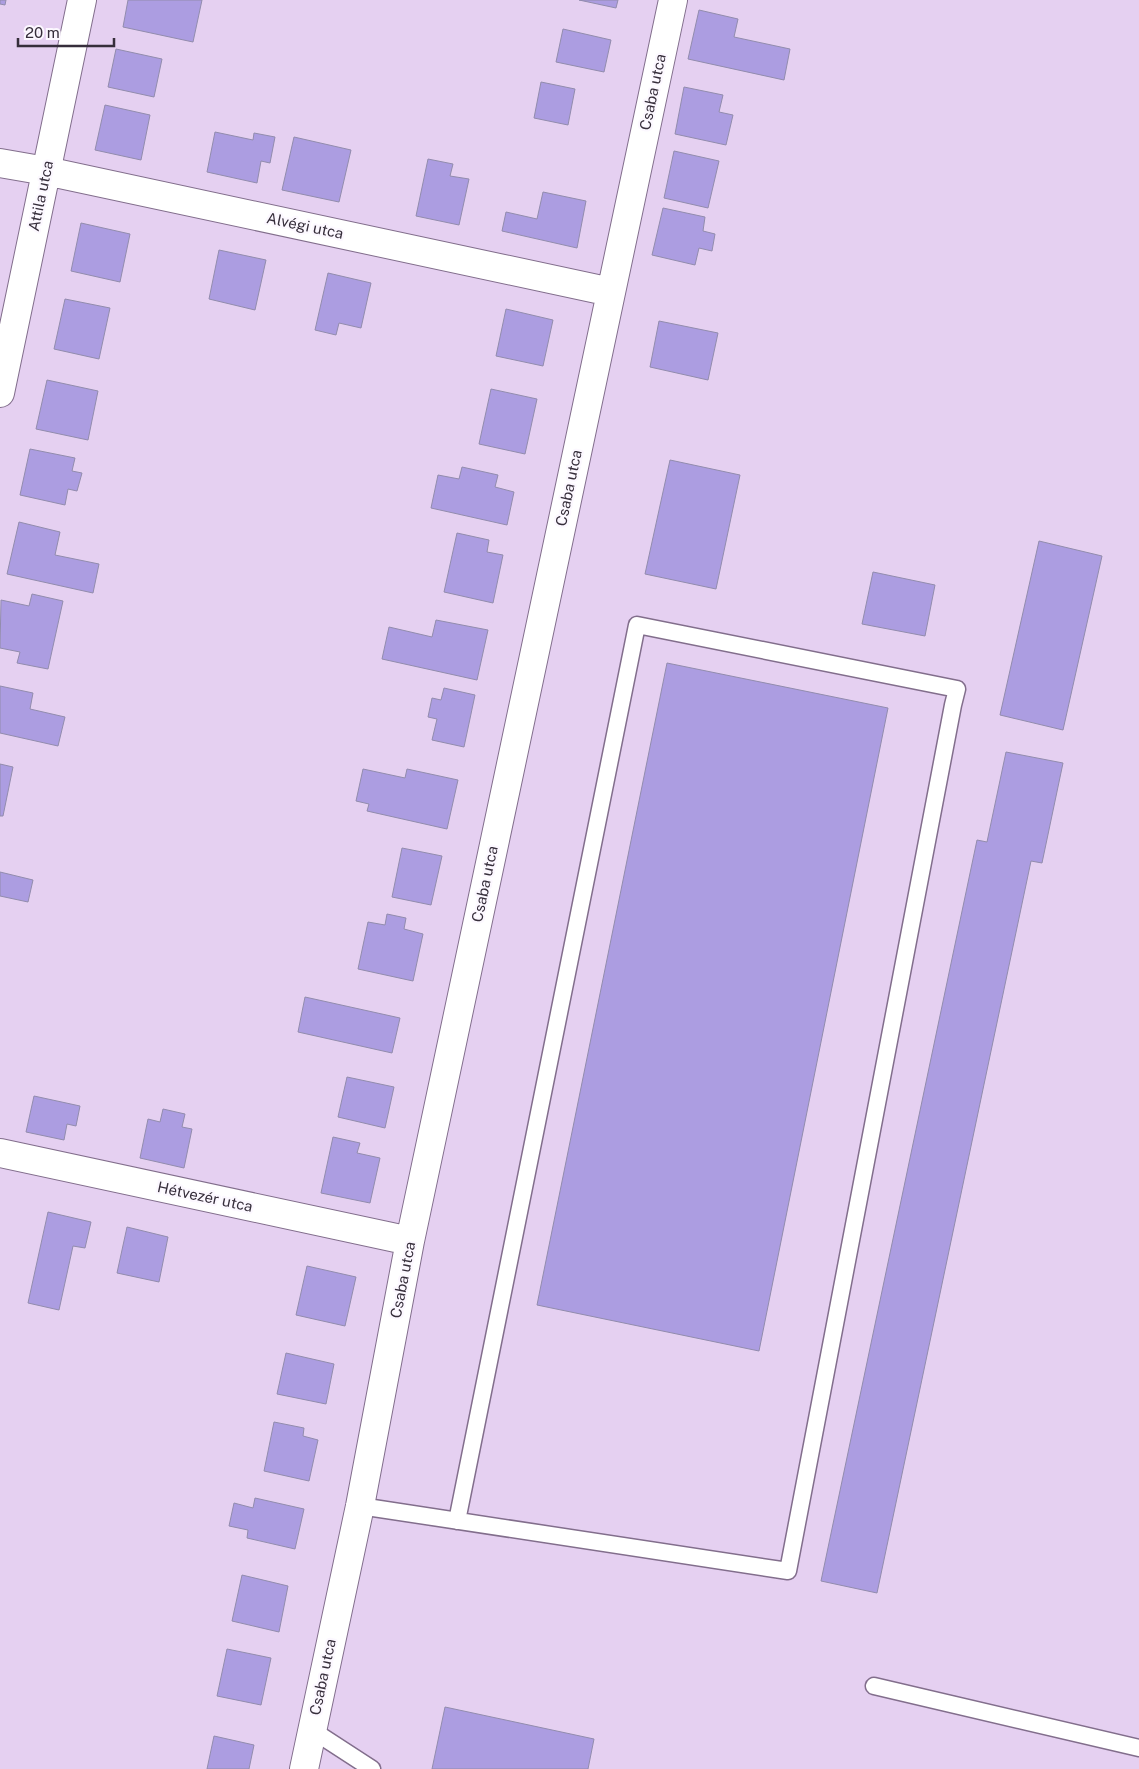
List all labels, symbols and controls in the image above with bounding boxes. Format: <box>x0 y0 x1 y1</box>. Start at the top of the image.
scale bar <box>18 15 114 47</box>
text: 20 m <box>25 24 60 41</box>
street label: Csaba utca <box>636 52 669 132</box>
street label: Attila utca <box>25 159 56 233</box>
street label: Alvégi utca <box>265 209 345 242</box>
street label: Csaba utca <box>552 448 585 528</box>
street label: Csaba utca <box>468 844 501 924</box>
street label: Hétvezér utca <box>156 1178 254 1215</box>
street label: Csaba utca <box>387 1240 418 1320</box>
street label: Csaba utca <box>306 1637 339 1717</box>

